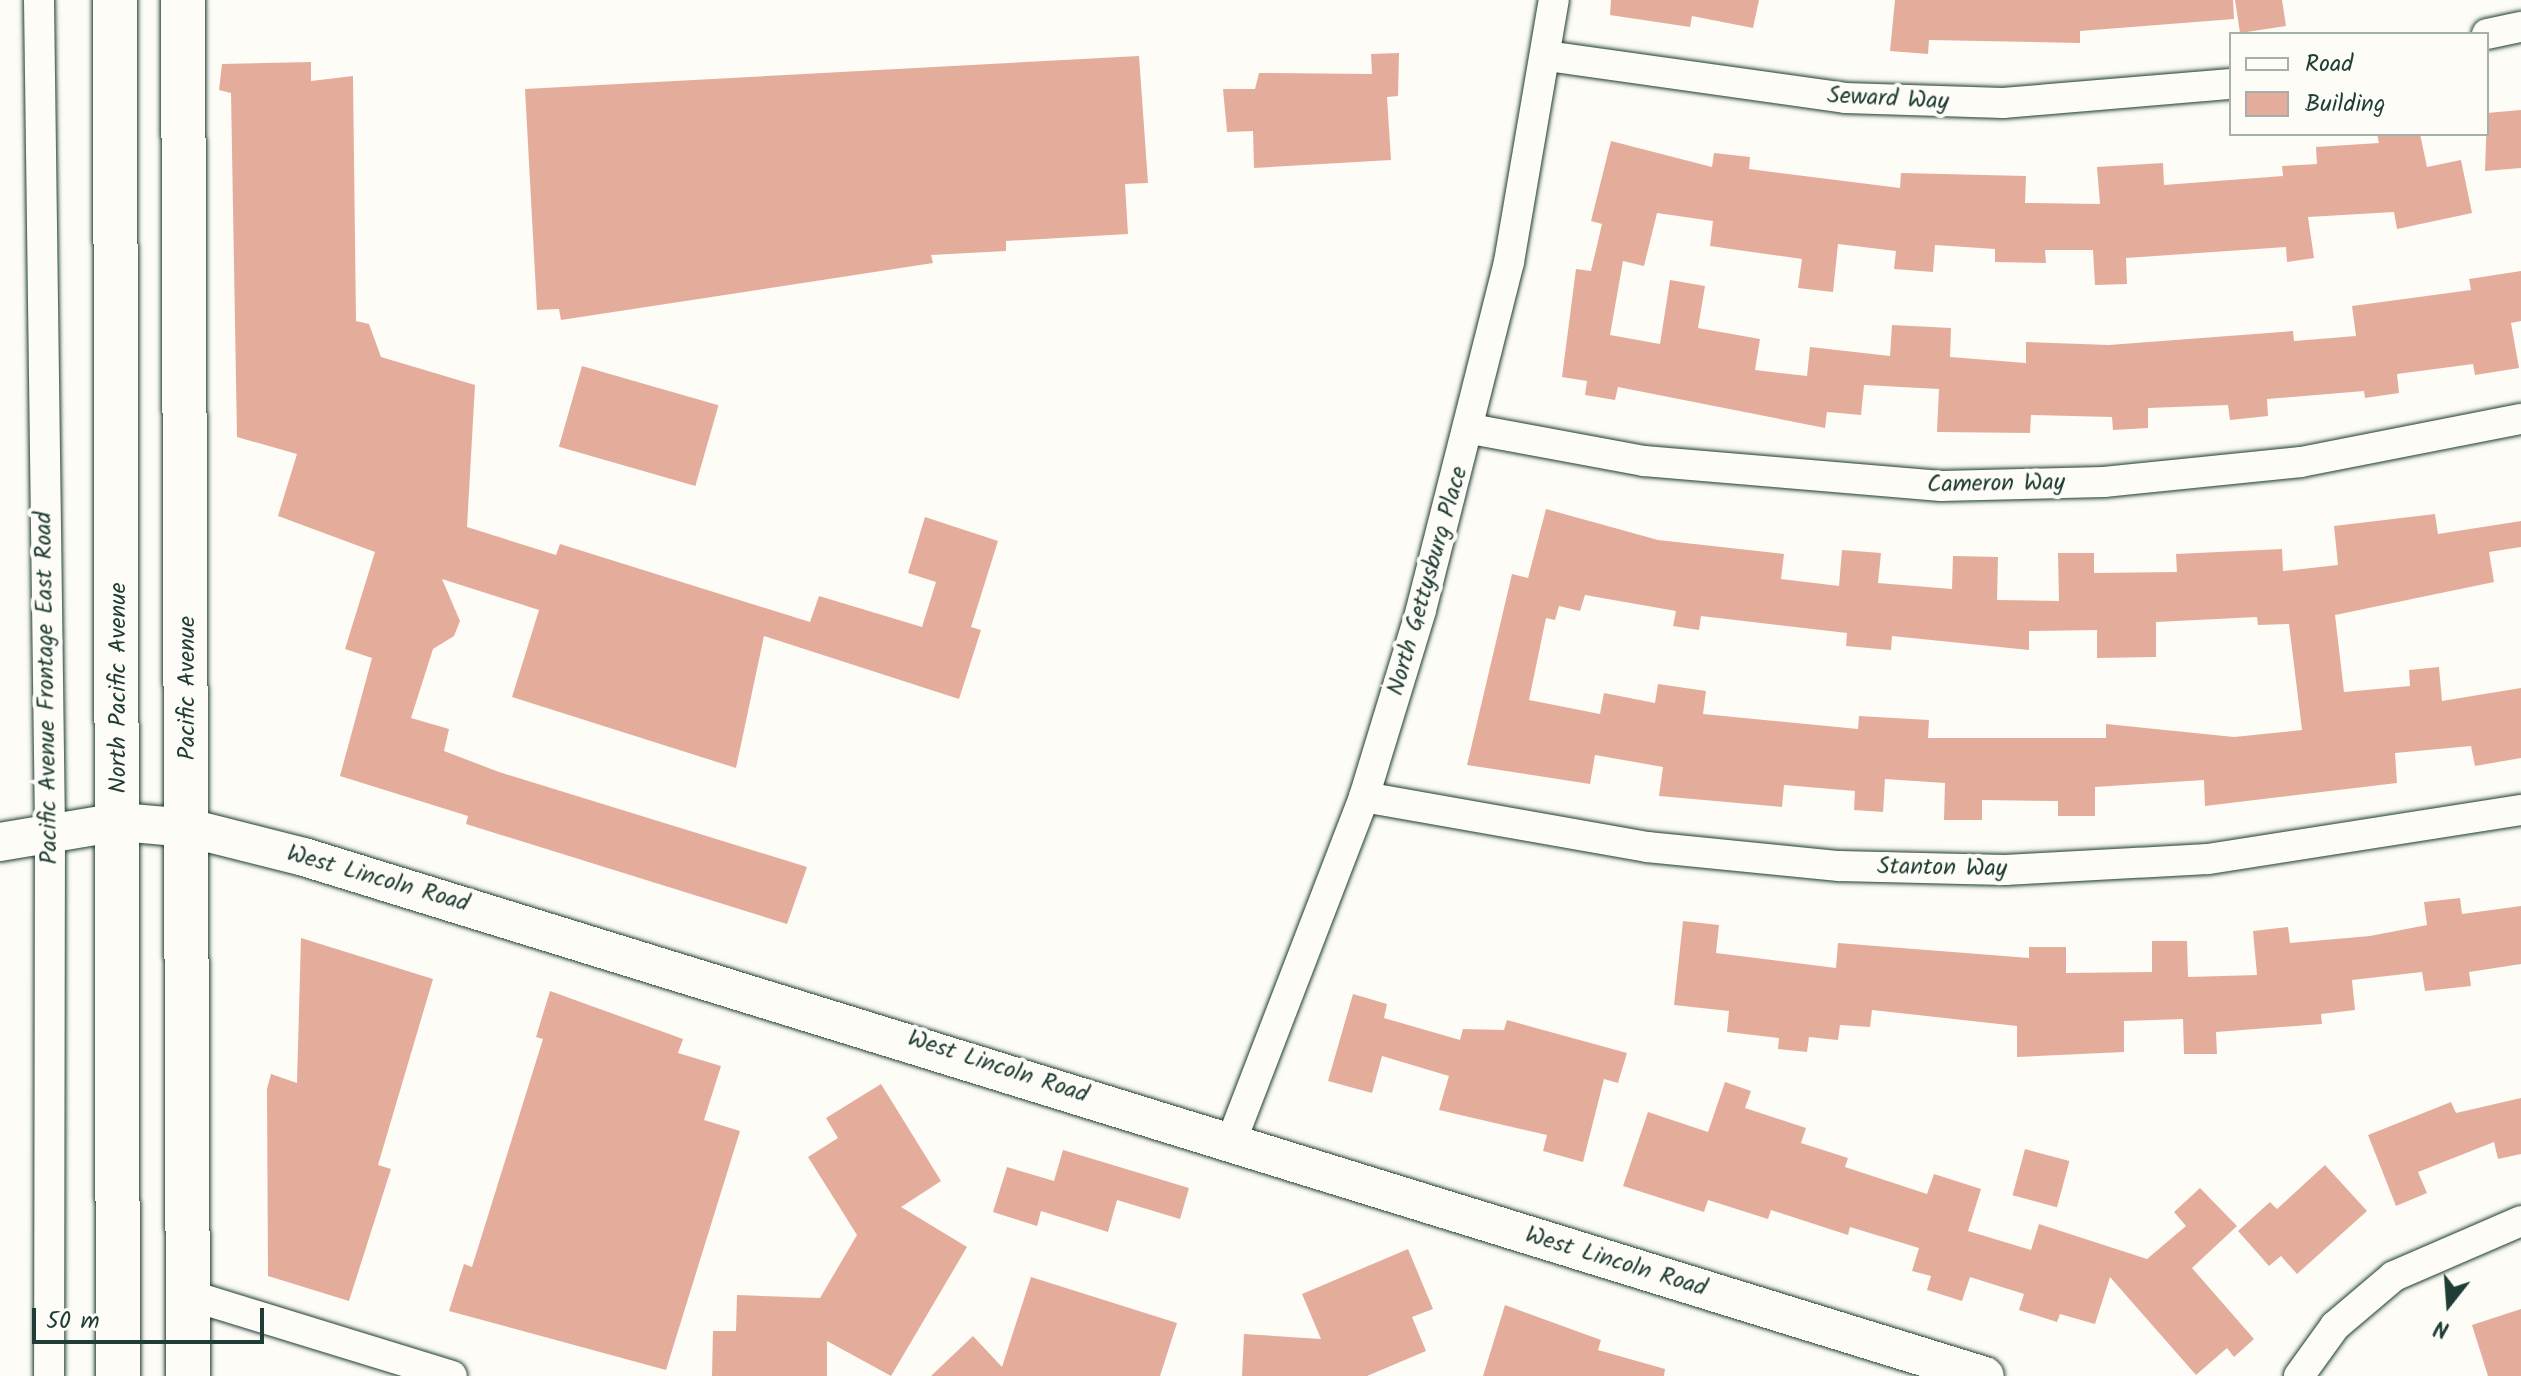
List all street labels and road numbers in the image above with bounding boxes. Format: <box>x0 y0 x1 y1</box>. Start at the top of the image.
street label: Seward Way <box>1826 81 1950 117</box>
street label: North Gettysburg Place <box>1381 463 1475 699</box>
street label: Cameron Way <box>1927 468 2065 500</box>
street label: Pacific Avenue Frontage East Road <box>30 511 64 865</box>
street label: North Pacific Avenue <box>105 582 133 794</box>
street label: Pacific Avenue <box>174 616 202 760</box>
street label: West Lincoln Road <box>284 839 472 919</box>
street label: Stanton Way <box>1877 852 2007 884</box>
street label: West Lincoln Road <box>904 1024 1092 1110</box>
street label: West Lincoln Road <box>1522 1221 1710 1303</box>

